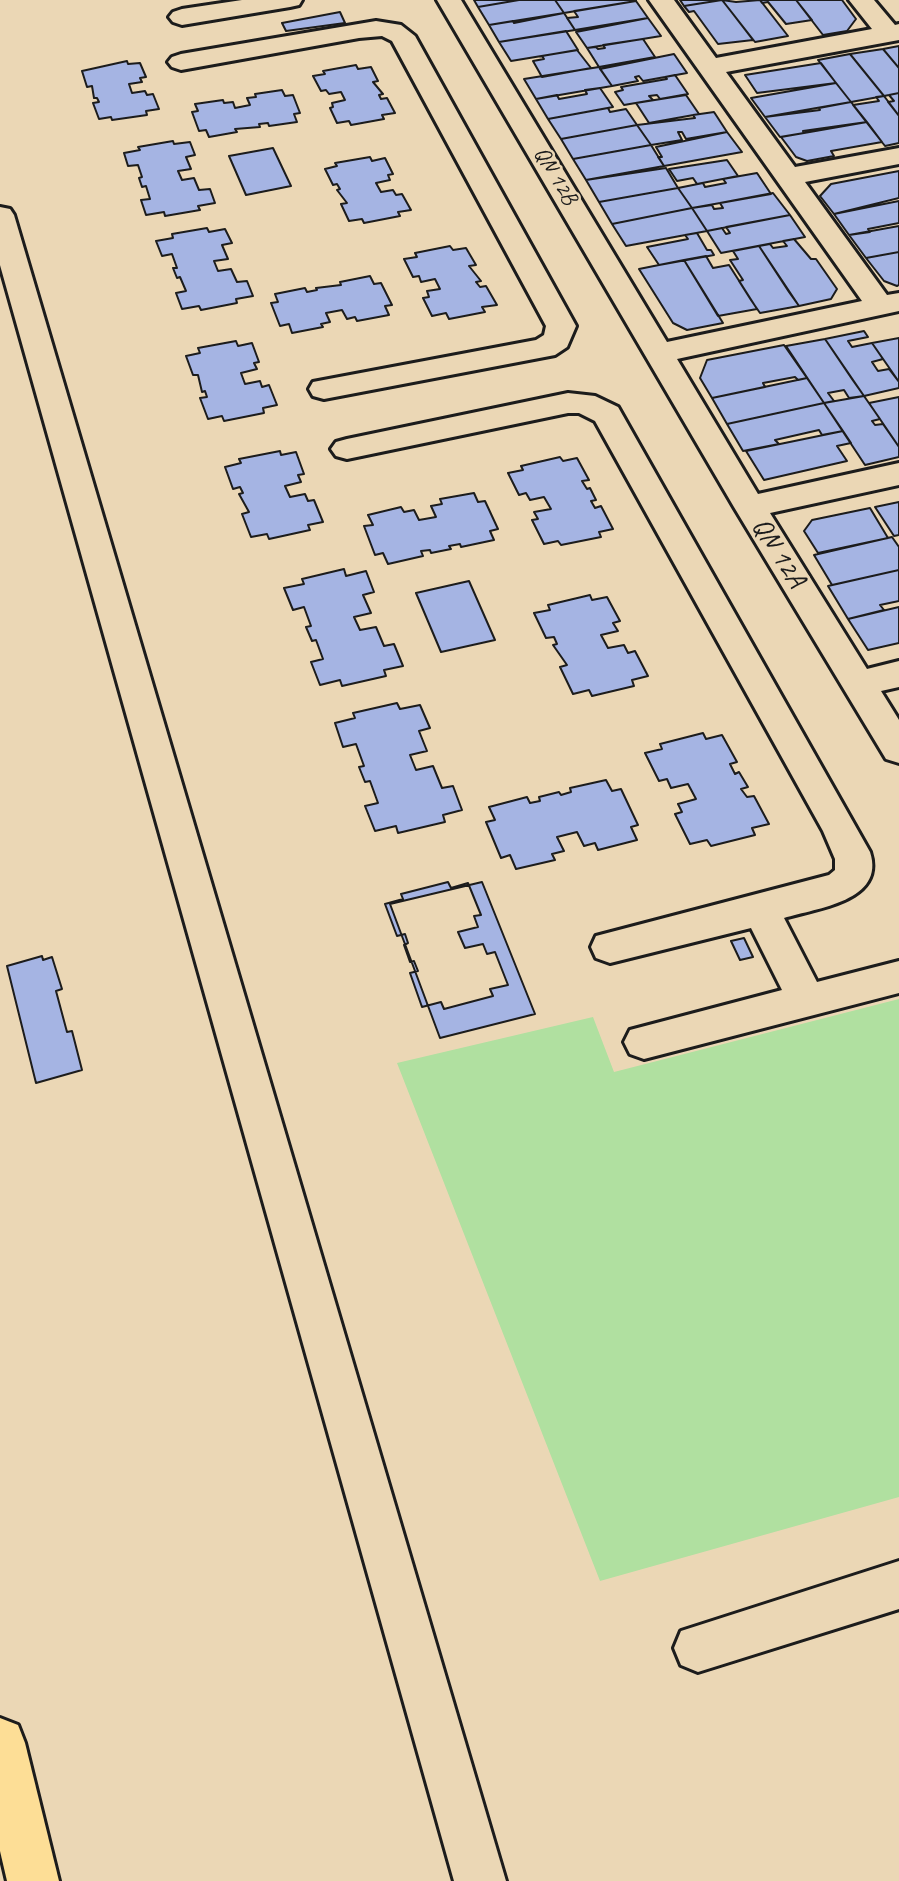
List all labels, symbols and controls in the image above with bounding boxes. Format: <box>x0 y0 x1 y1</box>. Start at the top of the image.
street label: QN 12B <box>527 142 583 210</box>
street label: QN 12A <box>744 512 812 594</box>

